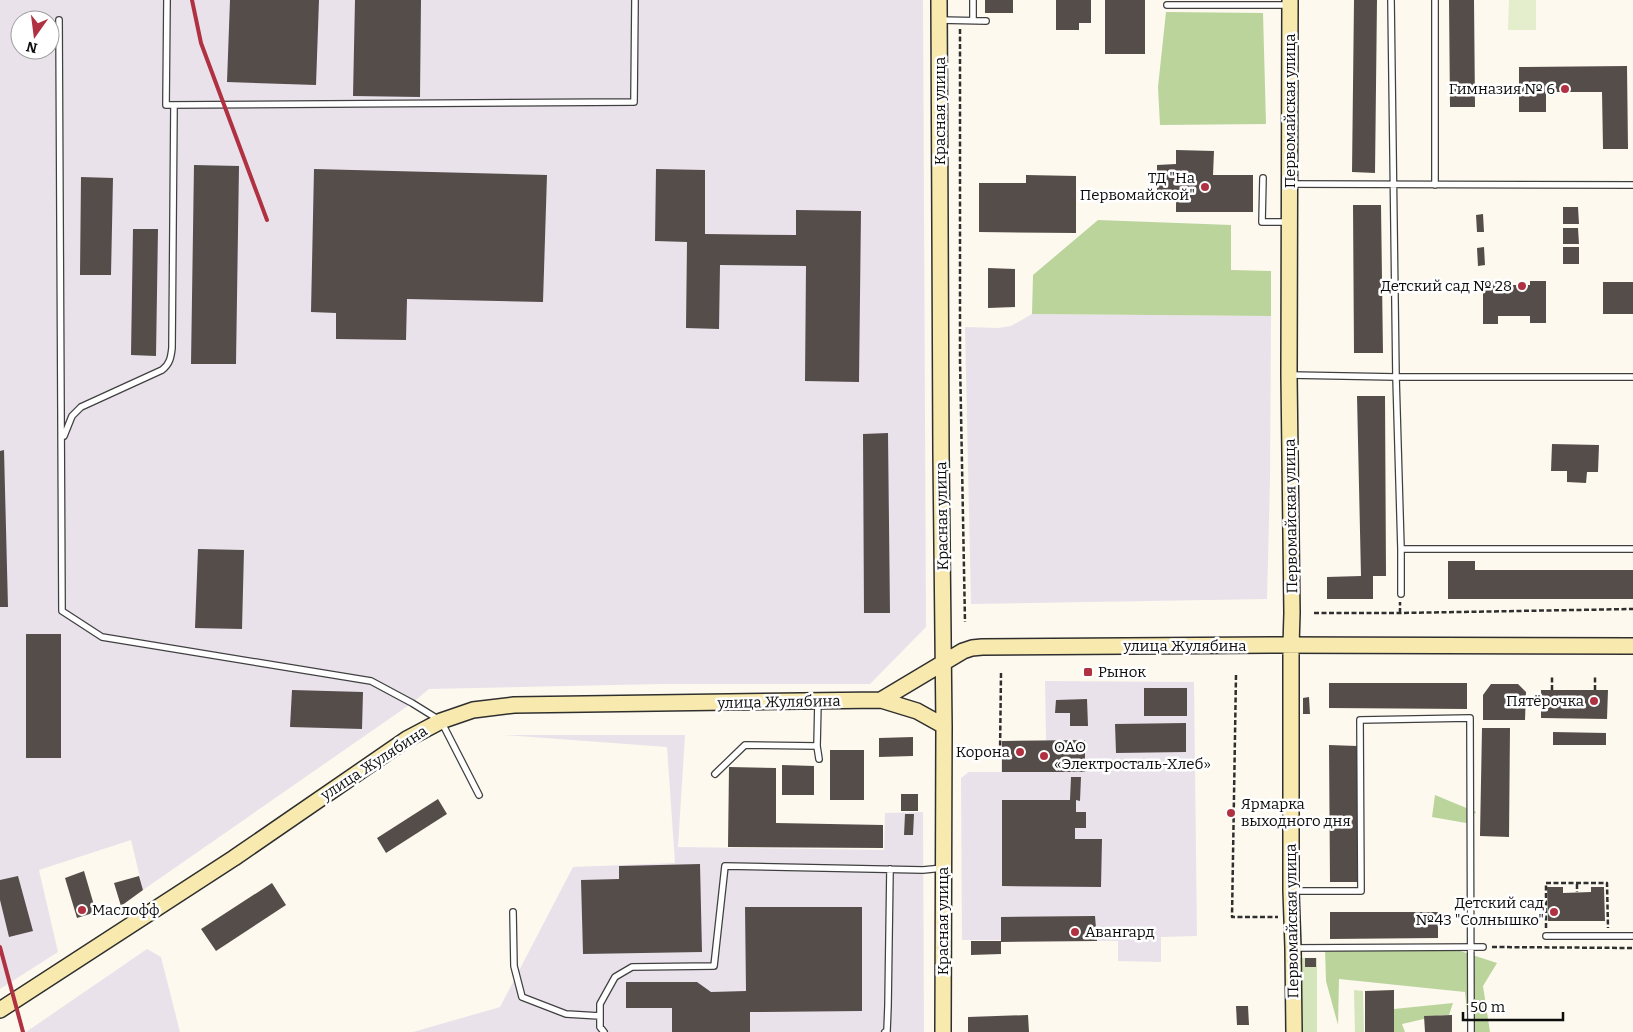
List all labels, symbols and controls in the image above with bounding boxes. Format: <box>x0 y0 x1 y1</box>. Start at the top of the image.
north arrow <box>10 10 60 60</box>
street label: Первомайская улица <box>1281 34 1299 188</box>
text: N <box>24 38 39 57</box>
street label: Красная улица <box>931 57 949 165</box>
place label: Гимназия № 6 <box>1449 80 1555 98</box>
marker: Гимназия № 6 <box>1559 83 1571 95</box>
place label: ТД "На Первомайской" <box>1080 169 1195 204</box>
marker: ТД "На Первомайской" <box>1199 181 1211 193</box>
place label: Детский сад № 28 <box>1381 277 1512 295</box>
marker: Детский сад № 28 <box>1516 280 1528 292</box>
street label: Первомайская улица <box>1281 438 1301 594</box>
street label: Красная улица <box>932 462 952 570</box>
street label: улица Жулябина <box>1122 637 1247 655</box>
place label: Рынок <box>1098 663 1146 681</box>
marker: Рынок <box>1082 666 1094 678</box>
street label: улица Жулябина <box>716 692 841 712</box>
place label: Пятёрочка <box>1506 692 1584 710</box>
marker: Пятёрочка <box>1588 695 1600 707</box>
street label: улица Жулябина <box>317 722 431 805</box>
place label: ОАО «Электросталь-Хлеб» <box>1054 738 1211 773</box>
place label: Корона <box>956 743 1010 761</box>
marker: Корона <box>1014 746 1026 758</box>
marker: ОАО «Электросталь-Хлеб» <box>1038 750 1050 762</box>
place label: Ярмарка выходного дня <box>1241 795 1351 830</box>
marker: Ярмарка выходного дня <box>1225 807 1237 819</box>
street label: Первомайская улица <box>1282 843 1302 999</box>
street label: Красная улица <box>934 867 952 975</box>
place label: Детский сад №43 "Солнышко" <box>1416 894 1544 929</box>
place label: Маслофф <box>92 901 160 919</box>
marker: Маслофф <box>76 904 88 916</box>
marker: Детский сад №43 "Солнышко" <box>1548 906 1560 918</box>
place label: Авангард <box>1085 923 1155 941</box>
marker: Авангард <box>1069 926 1081 938</box>
scale bar <box>1463 990 1563 1022</box>
text: 50 m <box>1470 998 1506 1016</box>

